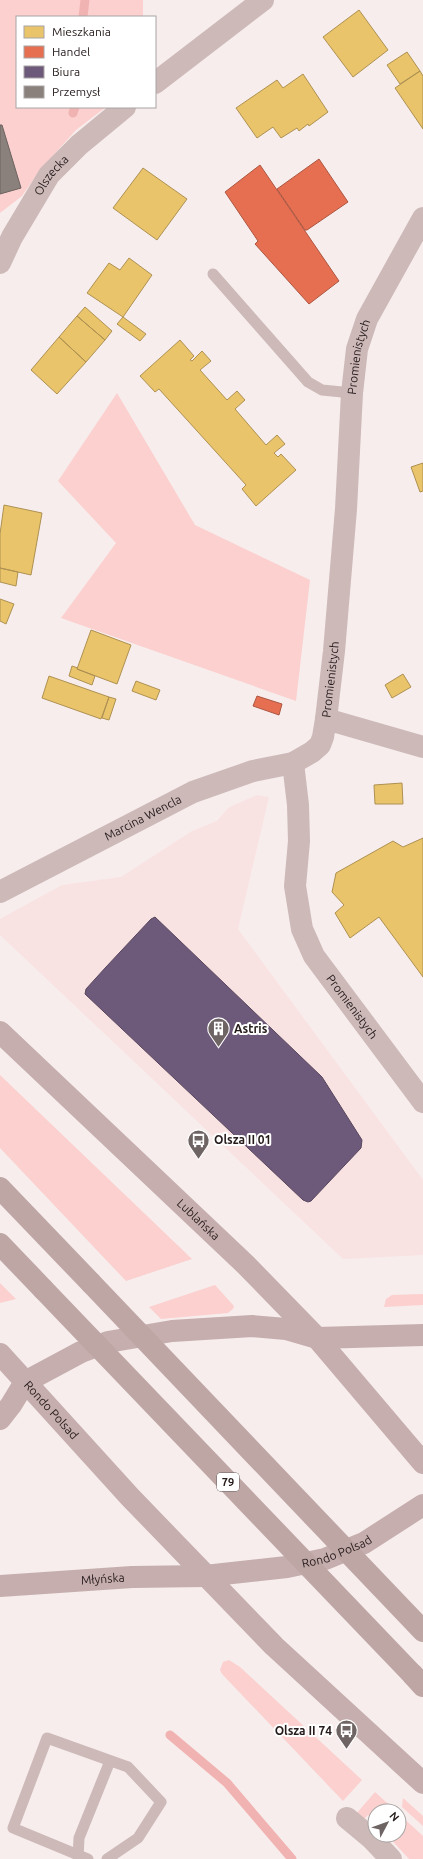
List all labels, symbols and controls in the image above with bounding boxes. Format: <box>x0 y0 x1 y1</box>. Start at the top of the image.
legend <box>16 16 156 108</box>
text: Mieszkania <box>52 25 111 38</box>
text: Handel <box>52 45 90 58</box>
text: Biura <box>52 65 80 78</box>
text: Przemysł <box>52 85 101 98</box>
street label: Olszecka <box>31 152 71 197</box>
street label: Promienistych <box>345 318 372 395</box>
street label: Promienistych <box>319 641 341 718</box>
street label: Marcina Wencla <box>102 792 183 843</box>
street label: Promienistych <box>324 972 380 1041</box>
building icon: Astris <box>205 1016 231 1049</box>
place label: Astris <box>234 1022 268 1035</box>
bus stop icon: Olsza II 01 <box>185 1127 211 1160</box>
place label: Olsza II 01 <box>214 1133 271 1146</box>
street label: Lublańska <box>175 1196 222 1243</box>
street label: Rondo Polsad <box>22 1378 81 1442</box>
road number: 79 <box>217 1473 239 1491</box>
street label: Rondo Polsad <box>301 1533 374 1570</box>
street label: Młyńska <box>80 1571 125 1586</box>
bus stop icon: Olsza II 74 <box>334 1718 360 1751</box>
place label: Olsza II 74 <box>275 1724 332 1737</box>
north arrow <box>367 1803 407 1843</box>
text: N <box>387 1809 402 1823</box>

